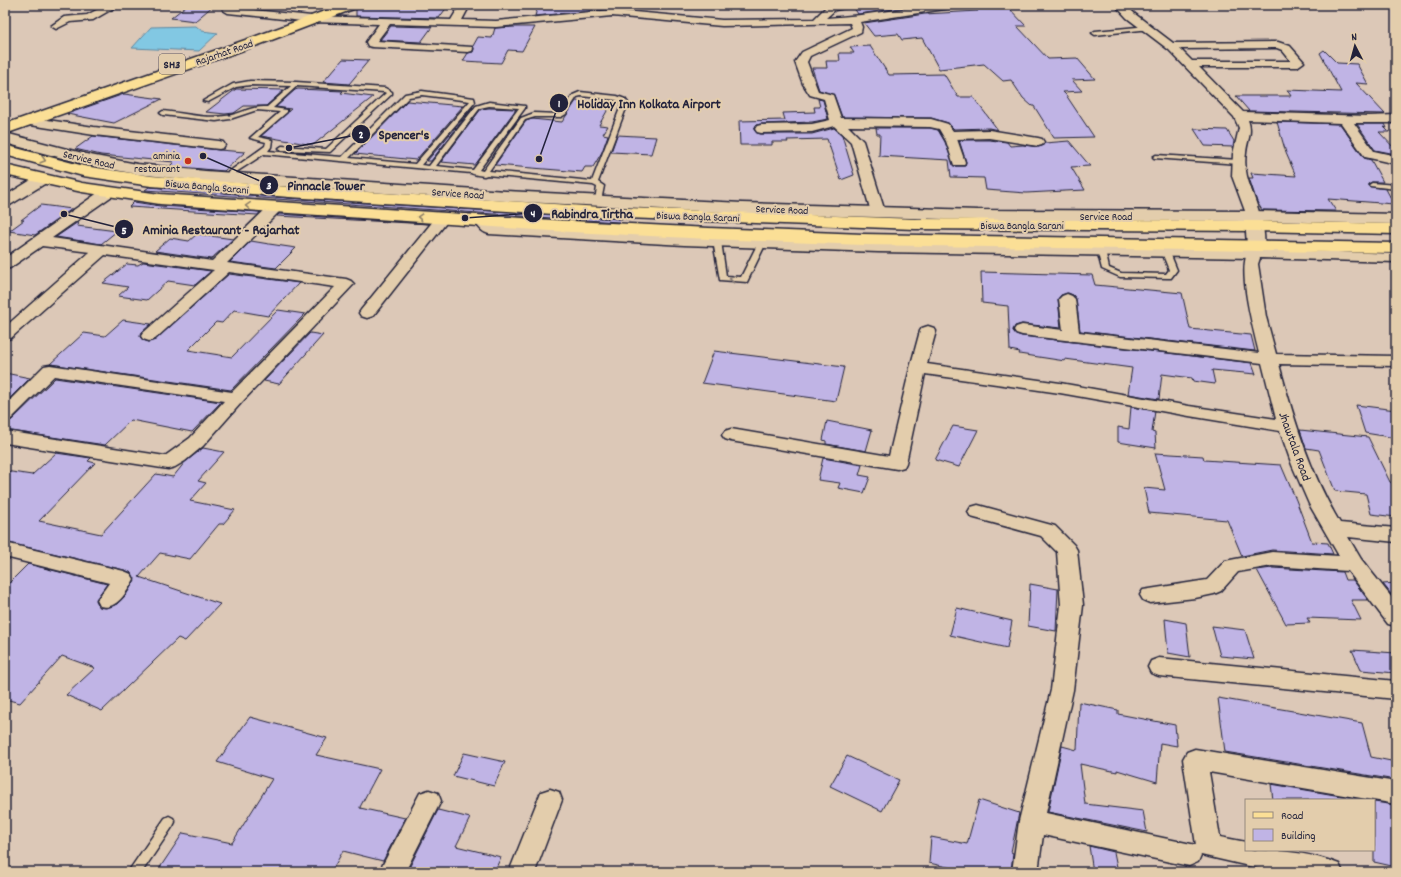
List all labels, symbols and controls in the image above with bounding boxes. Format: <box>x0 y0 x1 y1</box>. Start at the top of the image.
north arrow <box>1335 26 1375 66</box>
text: N <box>1351 30 1358 46</box>
street label: Rajarhat Road <box>194 37 256 71</box>
road number: SH3 <box>159 54 185 74</box>
callout: Holiday Inn Kolkata Airport <box>549 90 729 116</box>
text: Holiday Inn Kolkata Airport <box>577 95 722 115</box>
text: 1 <box>558 96 561 113</box>
callout: Spencer's <box>351 121 438 147</box>
text: Spencer's <box>379 126 430 146</box>
text: 2 <box>358 127 364 144</box>
street label: Service Road <box>61 147 116 175</box>
place label: aminia restaurant <box>134 149 181 178</box>
one-way arrow <box>39 155 46 164</box>
marker: aminia restaurant <box>183 156 193 166</box>
callout: Pinnacle Tower <box>259 172 373 198</box>
street label: Biswa Bangla Sarani <box>165 176 249 200</box>
text: Pinnacle Tower <box>287 177 366 197</box>
text: 3 <box>266 178 272 195</box>
street label: Service Road <box>431 185 485 205</box>
callout: Rabindra Tirtha <box>523 200 640 226</box>
one-way arrow <box>245 201 251 210</box>
street label: Service Road <box>755 202 809 220</box>
text: Rabindra Tirtha <box>551 205 634 225</box>
text: 4 <box>531 206 536 223</box>
street label: Biswa Bangla Sarani <box>656 209 740 227</box>
street label: Service Road <box>1080 210 1132 226</box>
one-way arrow <box>417 212 423 221</box>
callout: Aminia Restaurant - Rajarhat <box>114 216 307 242</box>
street label: Biswa Bangla Sarani <box>980 219 1064 235</box>
text: Aminia Restaurant - Rajarhat <box>143 221 300 241</box>
text: 5 <box>121 223 127 240</box>
one-way arrow <box>729 274 735 283</box>
street label: Jhawtala Road <box>1272 410 1315 484</box>
legend <box>1245 799 1375 851</box>
text: Road <box>1281 808 1303 825</box>
text: Building <box>1281 828 1316 845</box>

